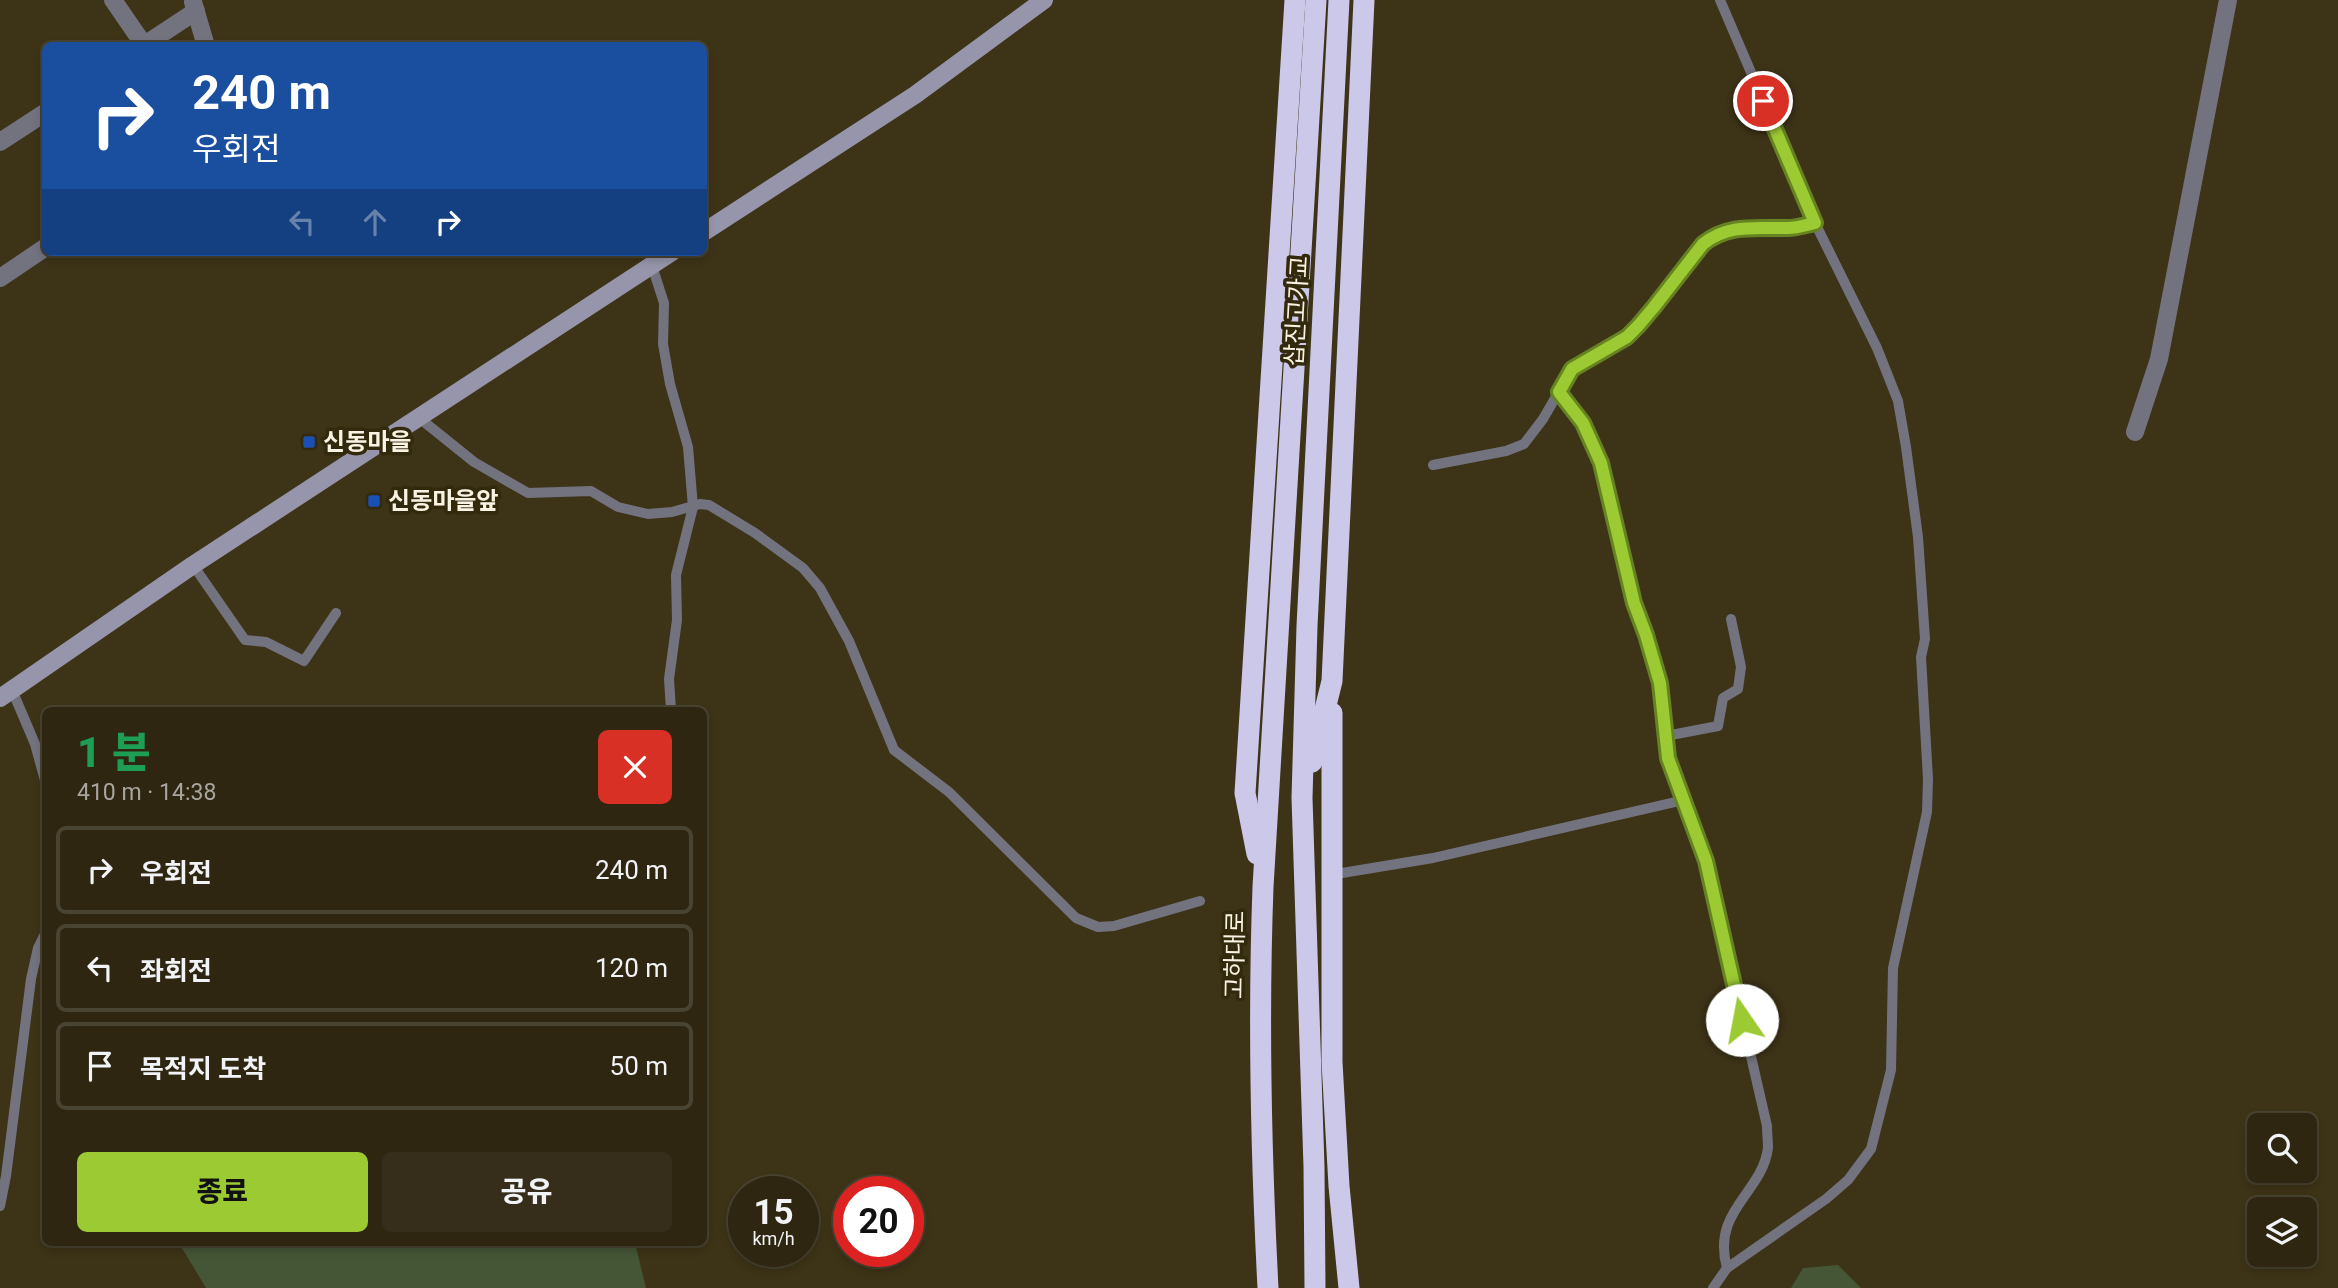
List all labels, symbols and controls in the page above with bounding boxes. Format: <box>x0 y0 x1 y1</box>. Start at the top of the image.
text: 240 m <box>192 64 331 121</box>
icon: right <box>77 70 168 161</box>
pin <box>1733 71 1793 131</box>
icon: arrive <box>1744 82 1782 120</box>
text: 우회전 <box>192 130 280 168</box>
icon: left <box>283 203 321 241</box>
icon: ahead <box>356 203 394 241</box>
icon: right <box>429 203 467 241</box>
street label: 삽진고가교 <box>1280 255 1314 367</box>
place label: 신동마을 <box>323 428 411 456</box>
marker: 신동마을 <box>301 434 317 450</box>
place label: 신동마을앞 <box>388 487 498 515</box>
marker: 신동마을앞 <box>366 493 382 509</box>
text: 1 분 <box>77 728 150 777</box>
button: close <box>598 730 672 804</box>
text: 410 m · 14:38 <box>77 779 216 806</box>
icon: right <box>81 851 119 889</box>
text: 240 m <box>595 855 668 885</box>
text: 우회전 <box>140 858 212 888</box>
street label: 고하대로 <box>1220 911 1250 999</box>
icon: left <box>81 949 119 987</box>
text: 120 m <box>595 953 668 983</box>
text: 좌회전 <box>140 956 212 986</box>
position arrow <box>1705 983 1779 1057</box>
icon: arrive <box>81 1047 119 1085</box>
text: 50 m <box>610 1051 668 1081</box>
text: 목적지 도착 <box>140 1054 266 1084</box>
map controls <box>2247 1113 2317 1267</box>
button: search <box>2247 1113 2317 1183</box>
button: 종료 <box>77 1152 368 1232</box>
button: 공유 <box>382 1152 672 1232</box>
speed limit sign: 20 <box>833 1176 924 1267</box>
text: 15 <box>753 1192 794 1233</box>
button: layers <box>2247 1197 2317 1267</box>
text: km/h <box>752 1228 795 1249</box>

